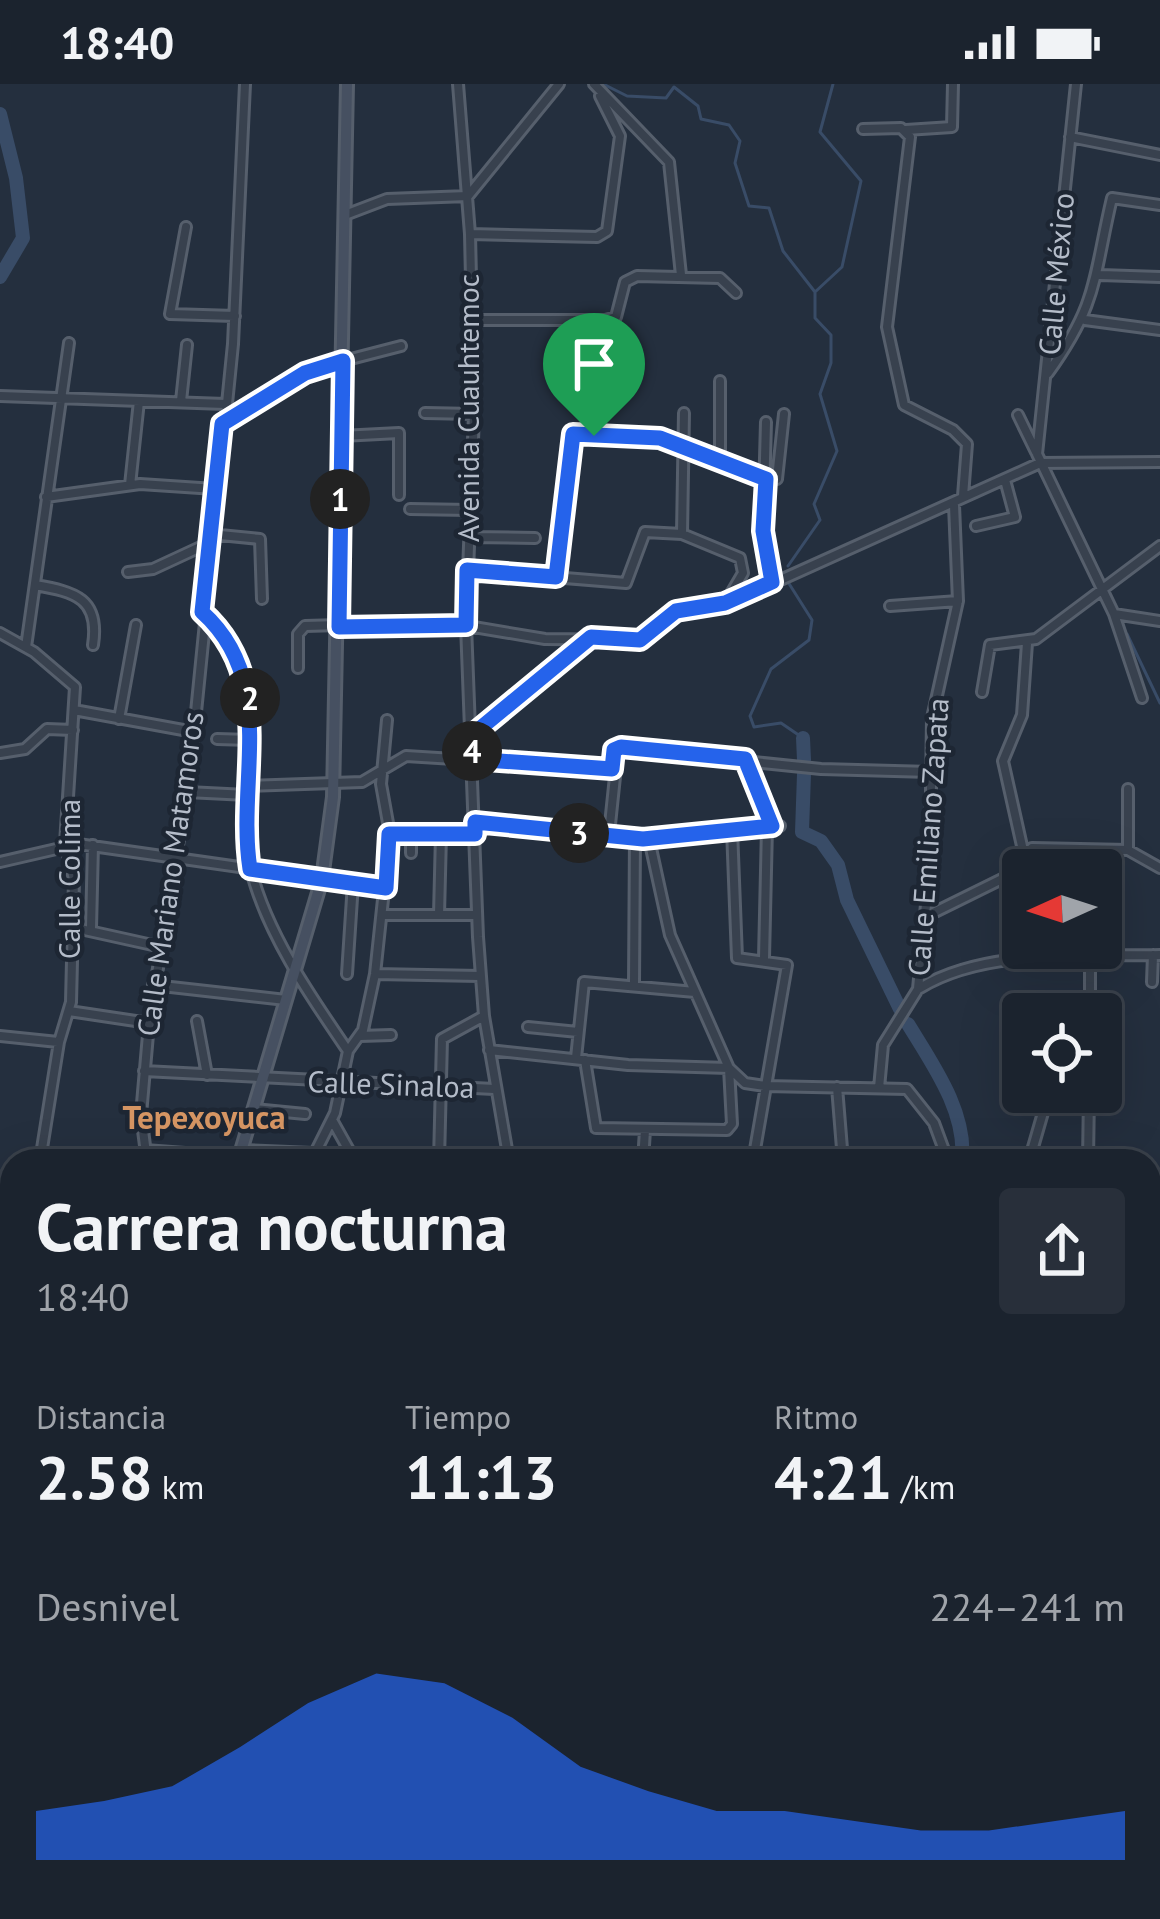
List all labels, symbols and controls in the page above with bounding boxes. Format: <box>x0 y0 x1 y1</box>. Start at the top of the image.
text: 18:40 <box>60 13 174 71</box>
street label: Calle México <box>1029 191 1082 357</box>
street label: Avenida Cuauhtemoc <box>448 274 487 542</box>
pin <box>543 313 645 436</box>
icon: arrive <box>561 331 627 397</box>
pin: 1 <box>310 469 370 529</box>
text: 1 <box>331 477 349 520</box>
pin: 2 <box>220 668 280 728</box>
text: 2 <box>241 676 259 719</box>
street label: Calle Emiliano Zapata <box>898 696 957 977</box>
street label: Calle Mariano Matamoros <box>127 709 212 1039</box>
pin: 4 <box>442 721 502 781</box>
text: 4 <box>463 729 481 772</box>
street label: Calle Colima <box>49 799 88 959</box>
pin: 3 <box>549 803 609 863</box>
text: 3 <box>570 811 588 854</box>
north arrow <box>1002 849 1122 969</box>
map controls <box>1002 849 1122 1113</box>
button: locate <box>1002 993 1122 1113</box>
street label: Calle Sinaloa <box>307 1061 475 1106</box>
district label: Tepexoyuca <box>122 1095 286 1138</box>
text: Carrera nocturna <box>36 1183 508 1268</box>
button: share <box>999 1188 1125 1314</box>
text: 18:40 <box>36 1271 130 1322</box>
text: Distancia <box>36 1395 166 1438</box>
text: Tiempo <box>405 1395 511 1438</box>
text: Ritmo <box>774 1395 858 1438</box>
text: 2.58 <box>36 1438 153 1516</box>
text: 11:13 <box>405 1438 557 1516</box>
text: 4:21 <box>774 1438 892 1516</box>
text: km <box>153 1465 204 1508</box>
text: /km <box>892 1465 955 1508</box>
text: Desnivel <box>36 1581 179 1632</box>
text: 224–241 m <box>930 1581 1125 1632</box>

